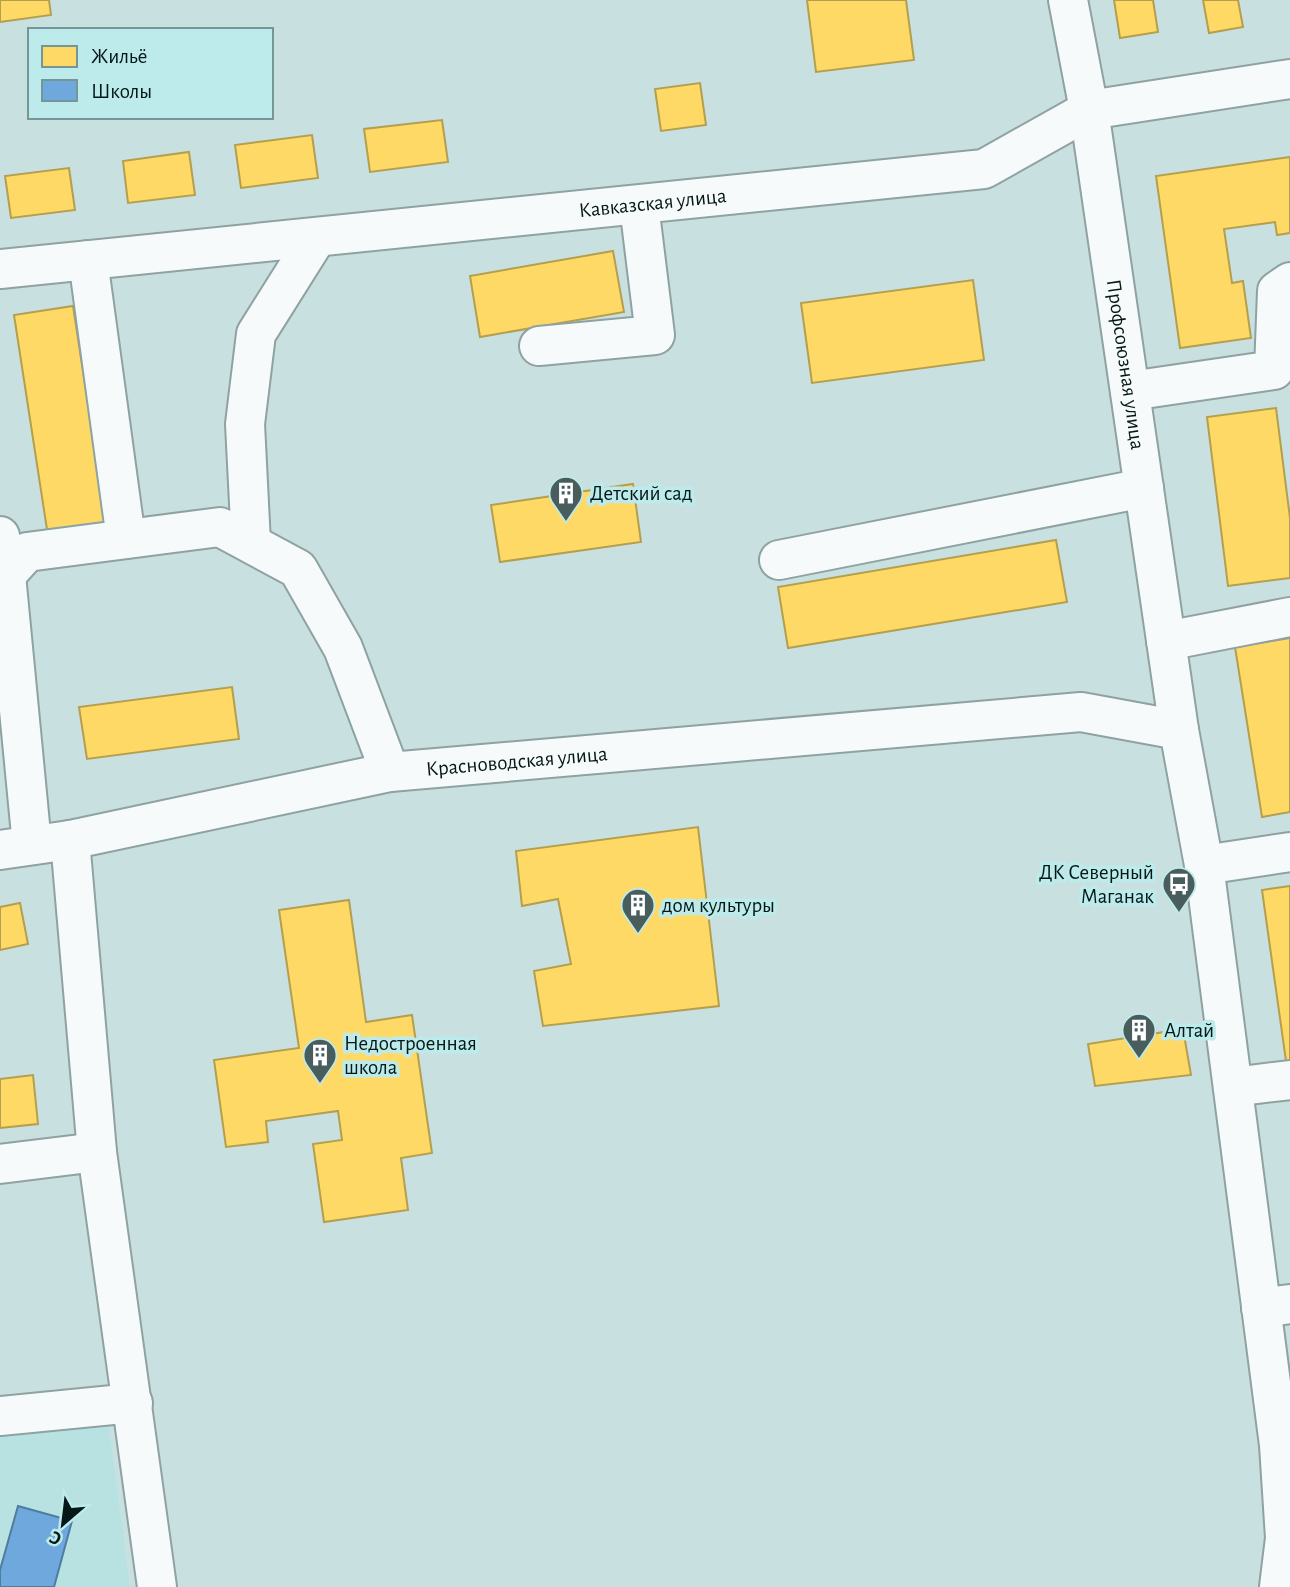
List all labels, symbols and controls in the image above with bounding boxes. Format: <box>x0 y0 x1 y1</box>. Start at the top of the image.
legend <box>28 28 273 119</box>
text: Жильё <box>91 46 147 67</box>
text: Школы <box>91 81 152 102</box>
street label: Кавказская улица <box>578 185 728 221</box>
street label: Профсоюзная улица <box>1103 278 1149 451</box>
building icon: Детский сад <box>547 474 585 523</box>
place label: Детский сад <box>590 483 693 504</box>
street label: Красноводская улица <box>425 743 609 779</box>
place label: ДК Северный Маганак <box>1039 862 1154 907</box>
bus stop icon: ДК Северный Маганак <box>1160 865 1198 914</box>
building icon: дом культуры <box>619 886 657 935</box>
place label: дом культуры <box>662 895 775 916</box>
building icon: Алтай <box>1120 1011 1158 1060</box>
place label: Алтай <box>1164 1020 1214 1041</box>
place label: Недостроенная школа <box>344 1033 477 1078</box>
building icon: Недостроенная школа <box>301 1036 339 1085</box>
north arrow <box>28 1489 98 1559</box>
text: С <box>47 1527 65 1549</box>

